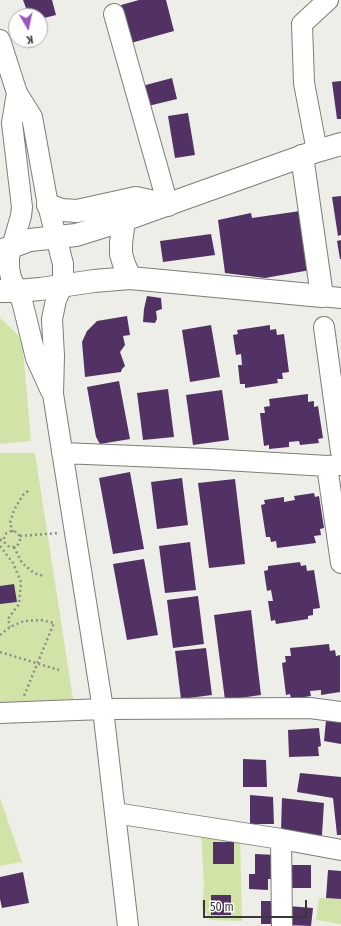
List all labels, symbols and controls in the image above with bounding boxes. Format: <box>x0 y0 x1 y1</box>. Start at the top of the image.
north arrow <box>8 8 48 48</box>
text: K <box>26 32 34 46</box>
scale bar <box>205 892 309 918</box>
text: 50 m <box>210 900 234 914</box>

